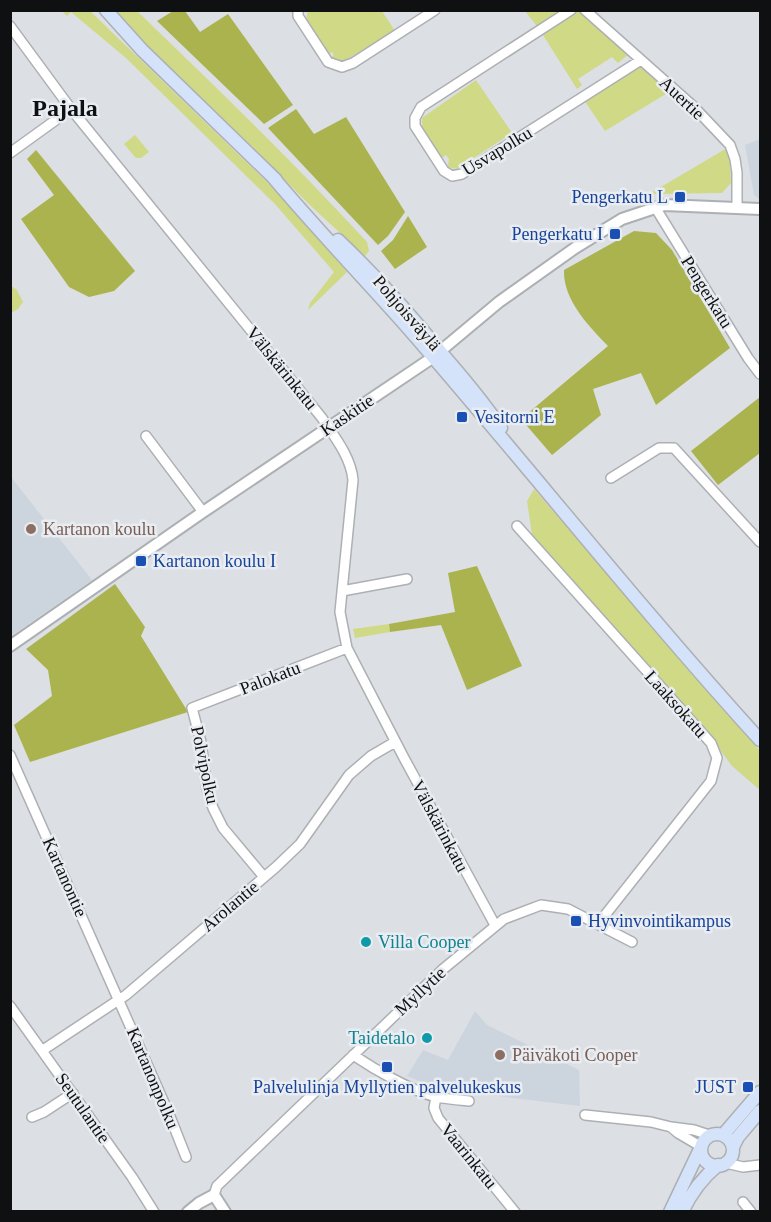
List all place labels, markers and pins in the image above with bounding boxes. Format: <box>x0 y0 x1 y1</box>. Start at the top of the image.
place label: Pengerkatu L <box>572 187 668 207</box>
marker: Pengerkatu L <box>673 190 687 204</box>
place label: Pengerkatu I <box>512 224 603 244</box>
marker: Pengerkatu I <box>608 227 622 241</box>
place label: Vesitorni E <box>474 407 555 427</box>
marker: Vesitorni E <box>455 410 469 424</box>
place label: Kartanon koulu <box>43 519 155 539</box>
marker: Kartanon koulu <box>24 522 38 536</box>
place label: Kartanon koulu I <box>153 551 276 571</box>
marker: Kartanon koulu I <box>134 554 148 568</box>
place label: Hyvinvointikampus <box>588 911 731 931</box>
marker: Hyvinvointikampus <box>569 914 583 928</box>
place label: Villa Cooper <box>378 932 470 952</box>
marker: Villa Cooper <box>359 935 373 949</box>
place label: Taidetalo <box>348 1028 415 1048</box>
marker: Taidetalo <box>420 1031 434 1045</box>
place label: Päiväkoti Cooper <box>512 1045 637 1065</box>
marker: Päiväkoti Cooper <box>493 1048 507 1062</box>
marker: Palvelulinja Myllytien palvelukeskus <box>380 1060 394 1074</box>
place label: Palvelulinja Myllytien palvelukeskus <box>253 1077 521 1097</box>
place label: JUST <box>695 1077 736 1097</box>
marker: JUST <box>741 1080 755 1094</box>

